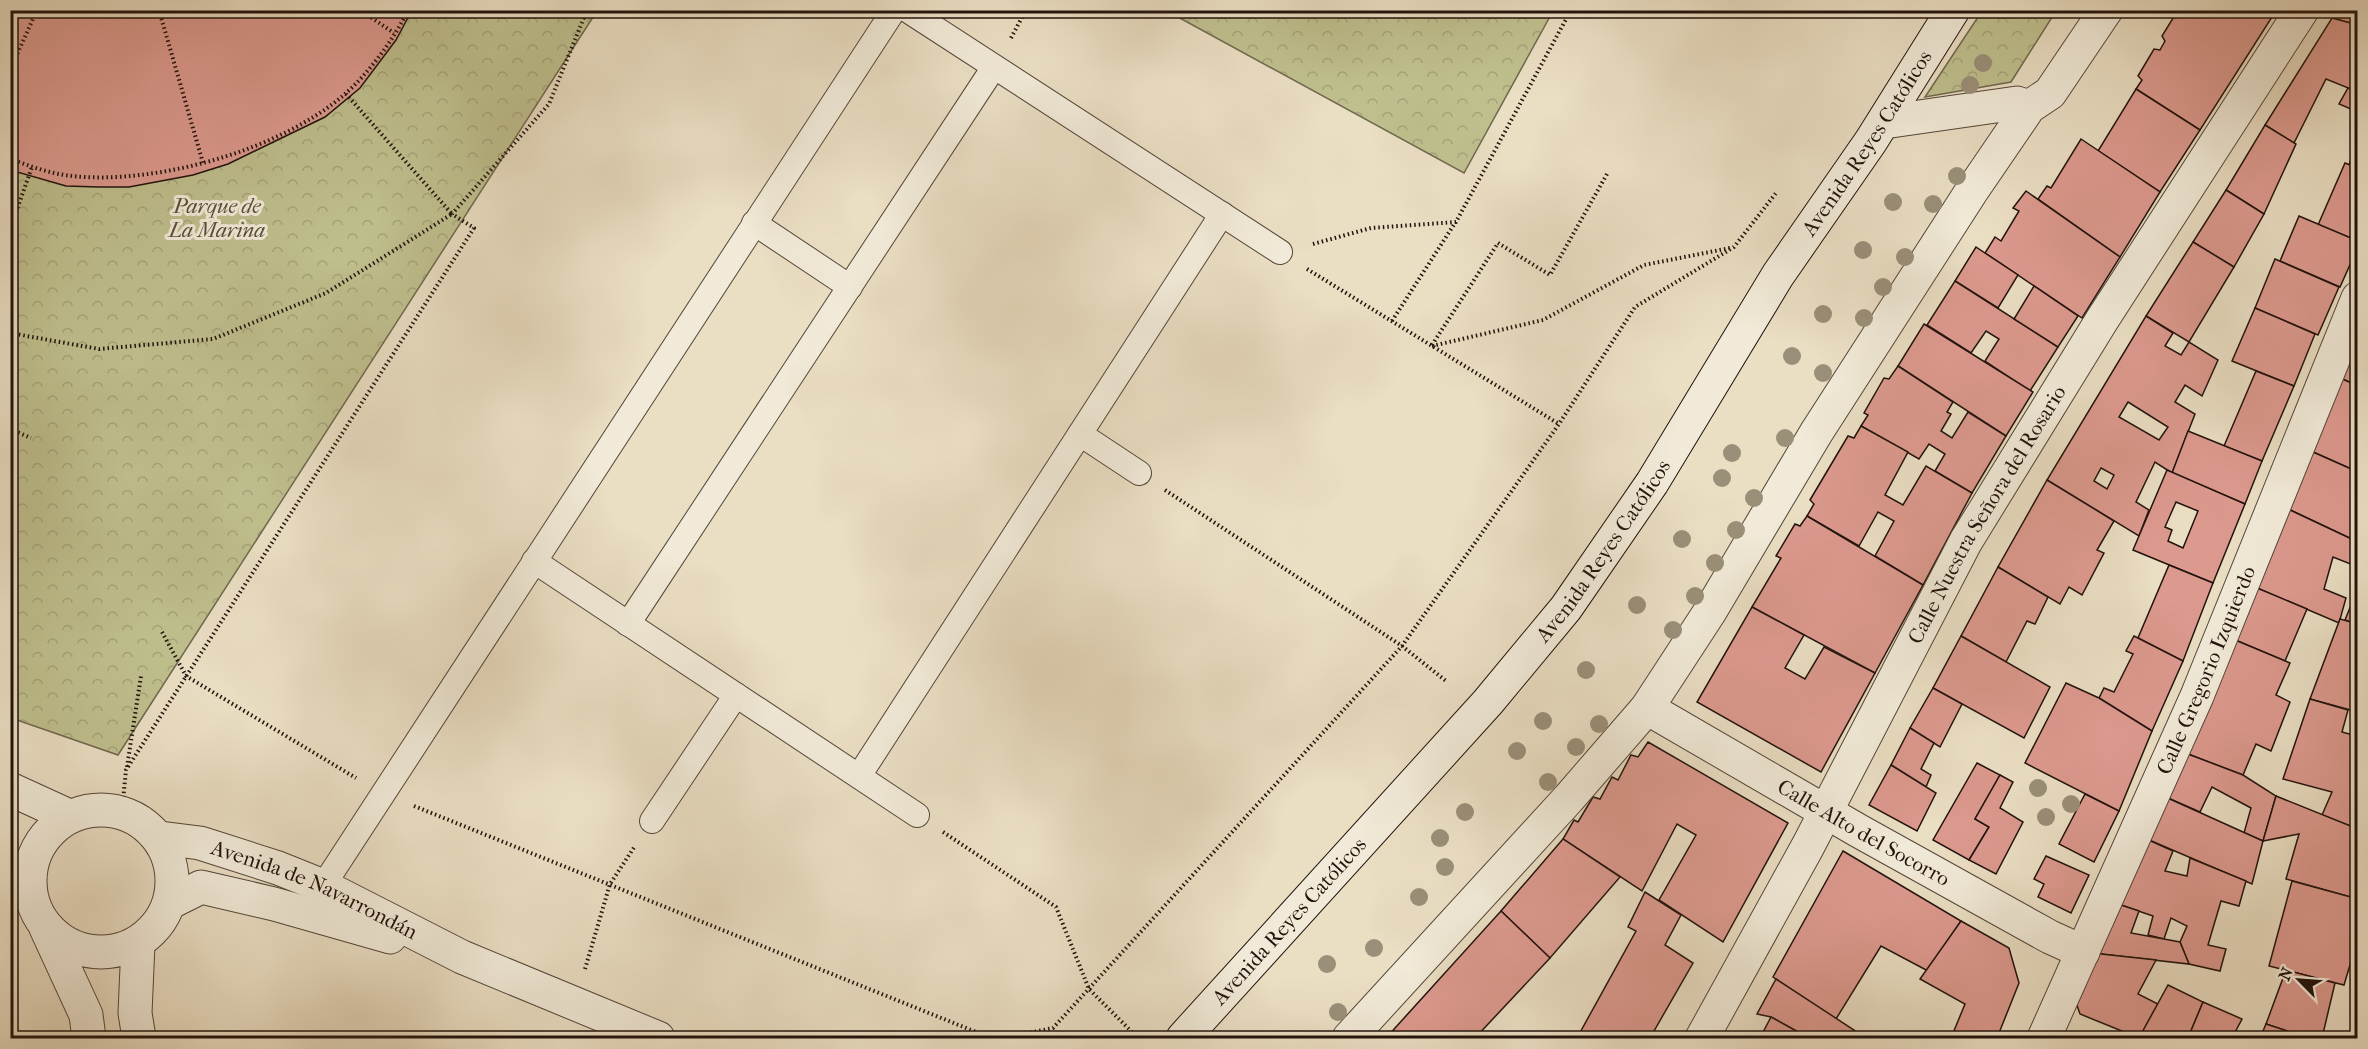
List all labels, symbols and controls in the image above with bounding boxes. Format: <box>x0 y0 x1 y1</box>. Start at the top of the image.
street label: Avenida Reyes Católicos <box>1796 46 1937 241</box>
park label: Parque de La Marina <box>167 194 265 242</box>
street label: Calle Nuestra Señora del Rosario <box>1903 381 2071 648</box>
street label: Avenida Reyes Católicos <box>1530 455 1675 648</box>
street label: Calle Gregorio Izquierdo <box>2152 562 2260 778</box>
street label: Calle Alto del Socorro <box>1773 774 1954 891</box>
street label: Avenida Reyes Católicos <box>1207 832 1371 1010</box>
street label: Avenida de Navarrondán <box>207 835 422 944</box>
north arrow <box>2269 950 2329 1010</box>
text: N <box>2275 964 2297 983</box>

